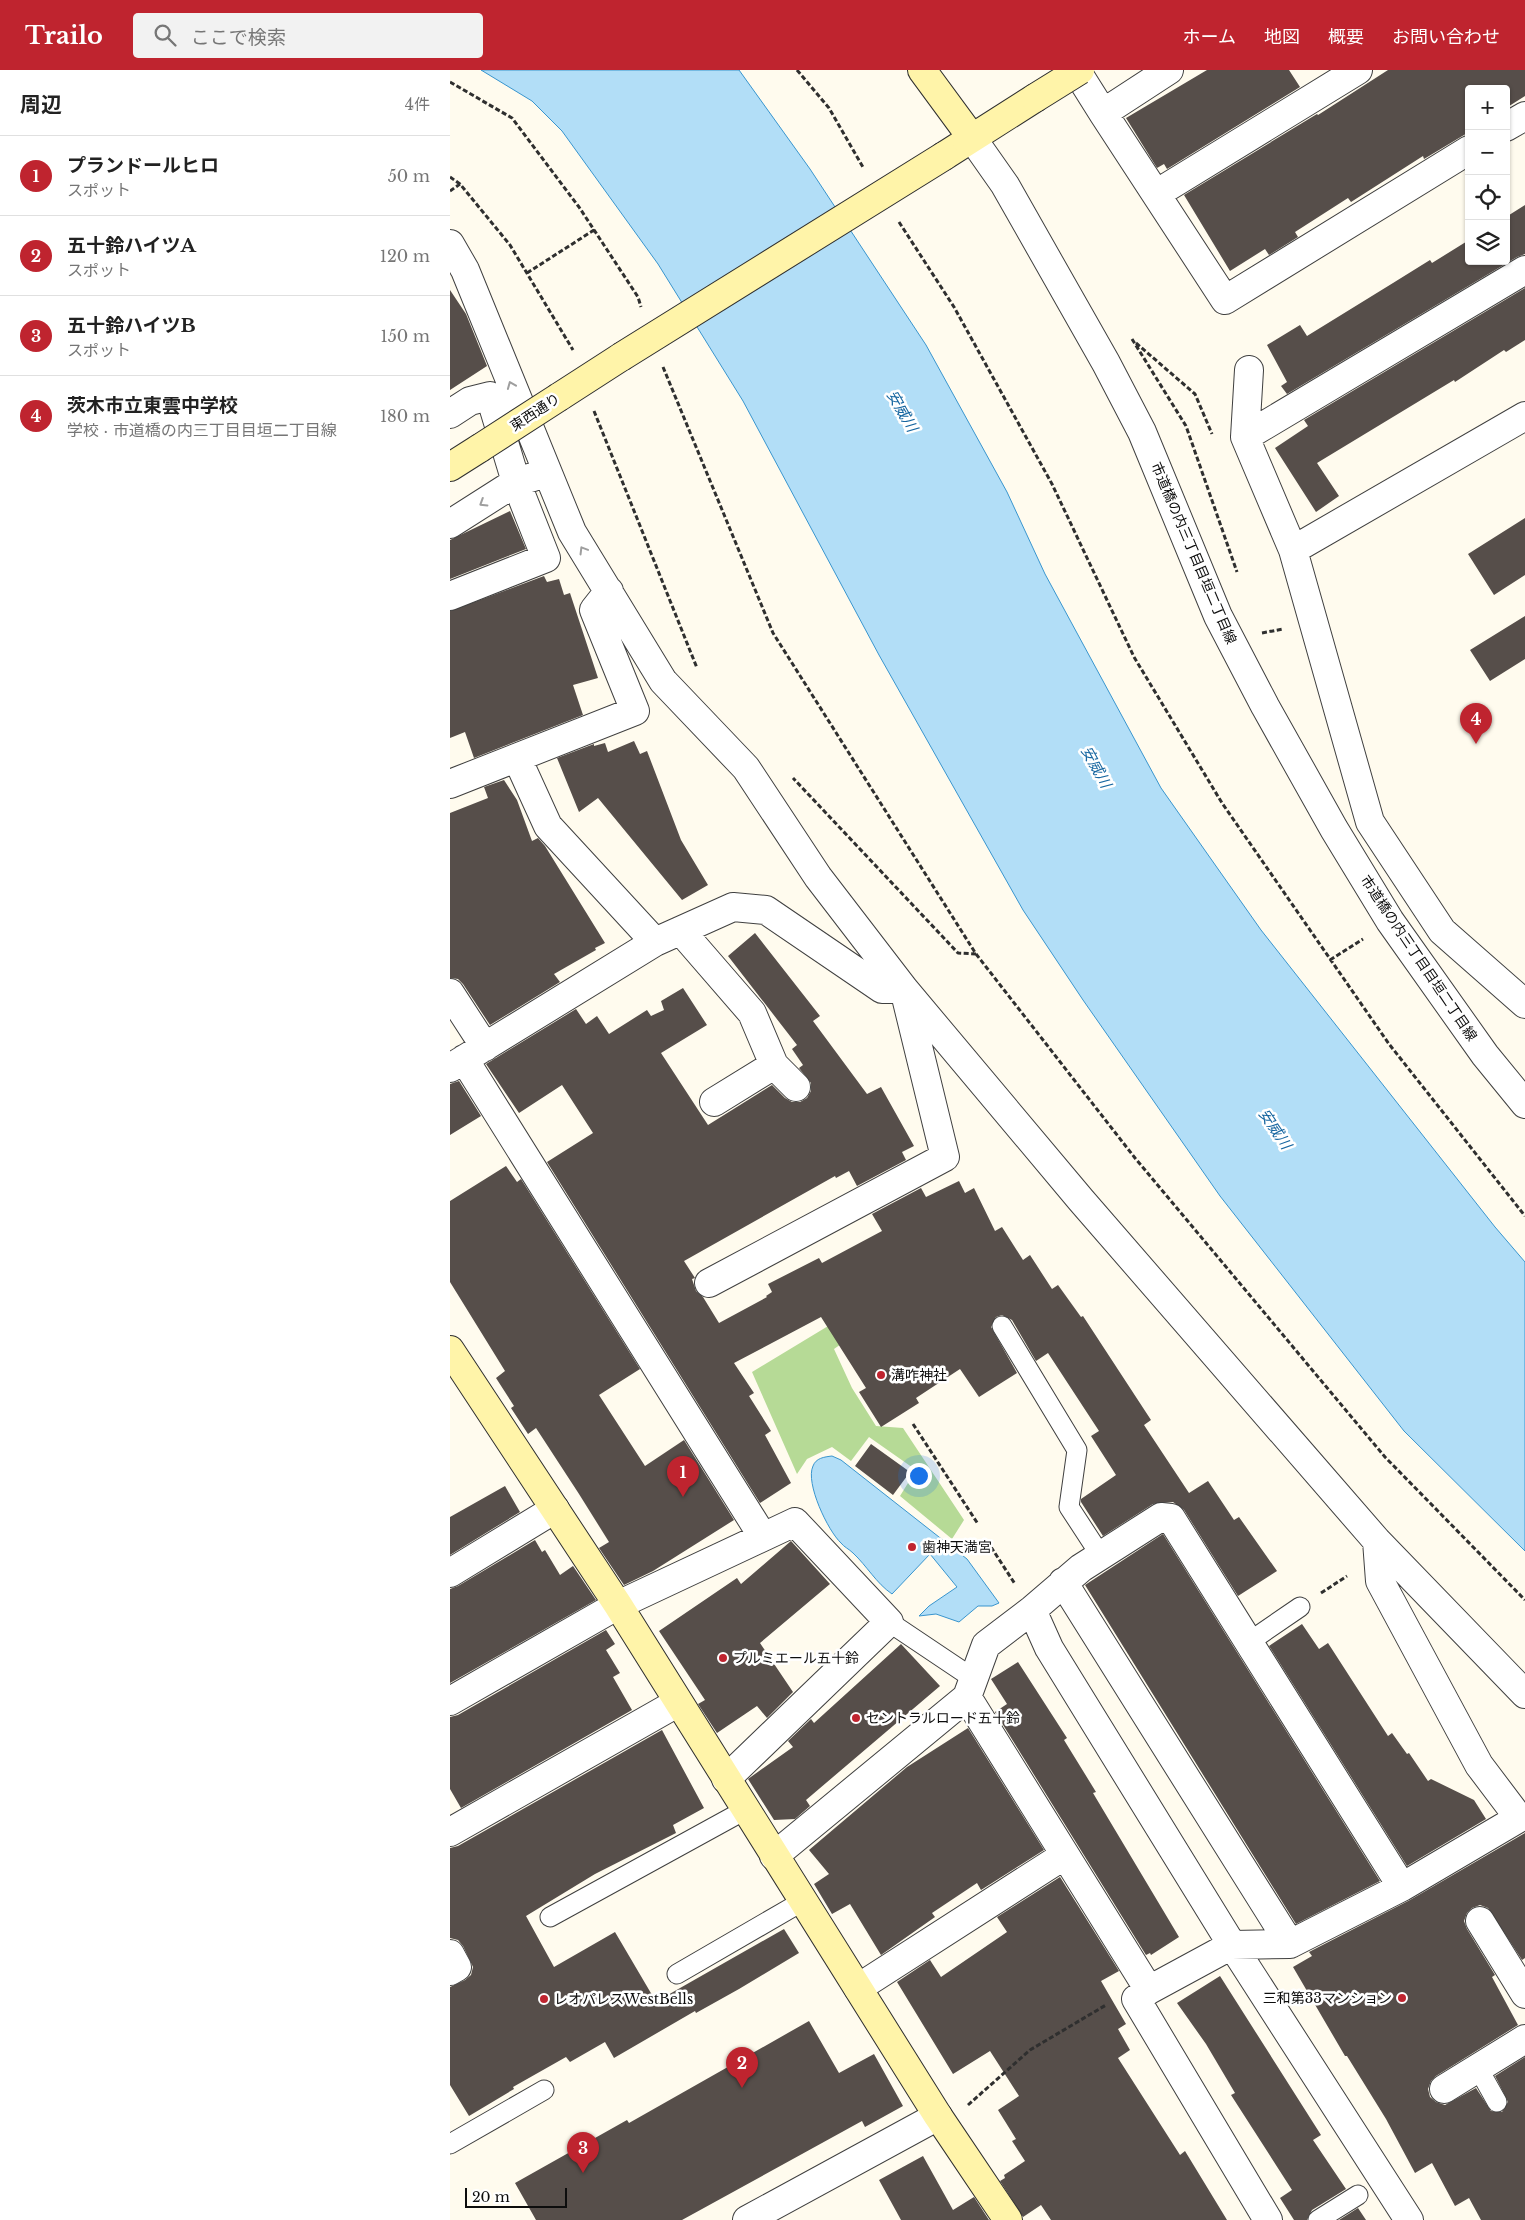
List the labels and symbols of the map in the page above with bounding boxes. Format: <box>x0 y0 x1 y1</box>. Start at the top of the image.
one-way arrow <box>507 381 518 390</box>
water label: 安威川 <box>883 387 923 437</box>
street label: 東西通り <box>507 389 563 435</box>
street label: 市道橋の内三丁目目垣二丁目線 <box>1147 459 1241 647</box>
one-way arrow <box>479 497 488 506</box>
one-way arrow <box>580 546 590 555</box>
pin: 4 <box>1460 703 1492 744</box>
water label: 安威川 <box>1077 742 1117 793</box>
street label: 市道橋の内三丁目目垣二丁目線 <box>1357 872 1481 1044</box>
water label: 安威川 <box>1255 1105 1297 1154</box>
place label: 溝咋神社 <box>891 1366 947 1384</box>
marker: 溝咋神社 <box>875 1369 887 1381</box>
pin: 1 <box>667 1456 699 1497</box>
your location <box>906 1463 932 1489</box>
place label: 歯神天満宮 <box>922 1538 992 1556</box>
marker: 歯神天満宮 <box>906 1541 918 1553</box>
place label: プルミエール五十鈴 <box>733 1649 859 1667</box>
marker: プルミエール五十鈴 <box>717 1652 729 1664</box>
place label: セントラルロード五十鈴 <box>866 1709 1020 1727</box>
marker: セントラルロード五十鈴 <box>850 1712 862 1724</box>
place label: 三和第33マンション <box>1263 1989 1392 2007</box>
place label: レオパレスWestBells <box>554 1990 693 2008</box>
marker: 三和第33マンション <box>1396 1992 1408 2004</box>
marker: レオパレスWestBells <box>538 1993 550 2005</box>
pin: 2 <box>726 2047 758 2088</box>
pin: 3 <box>567 2132 599 2173</box>
scale bar <box>465 2185 568 2208</box>

